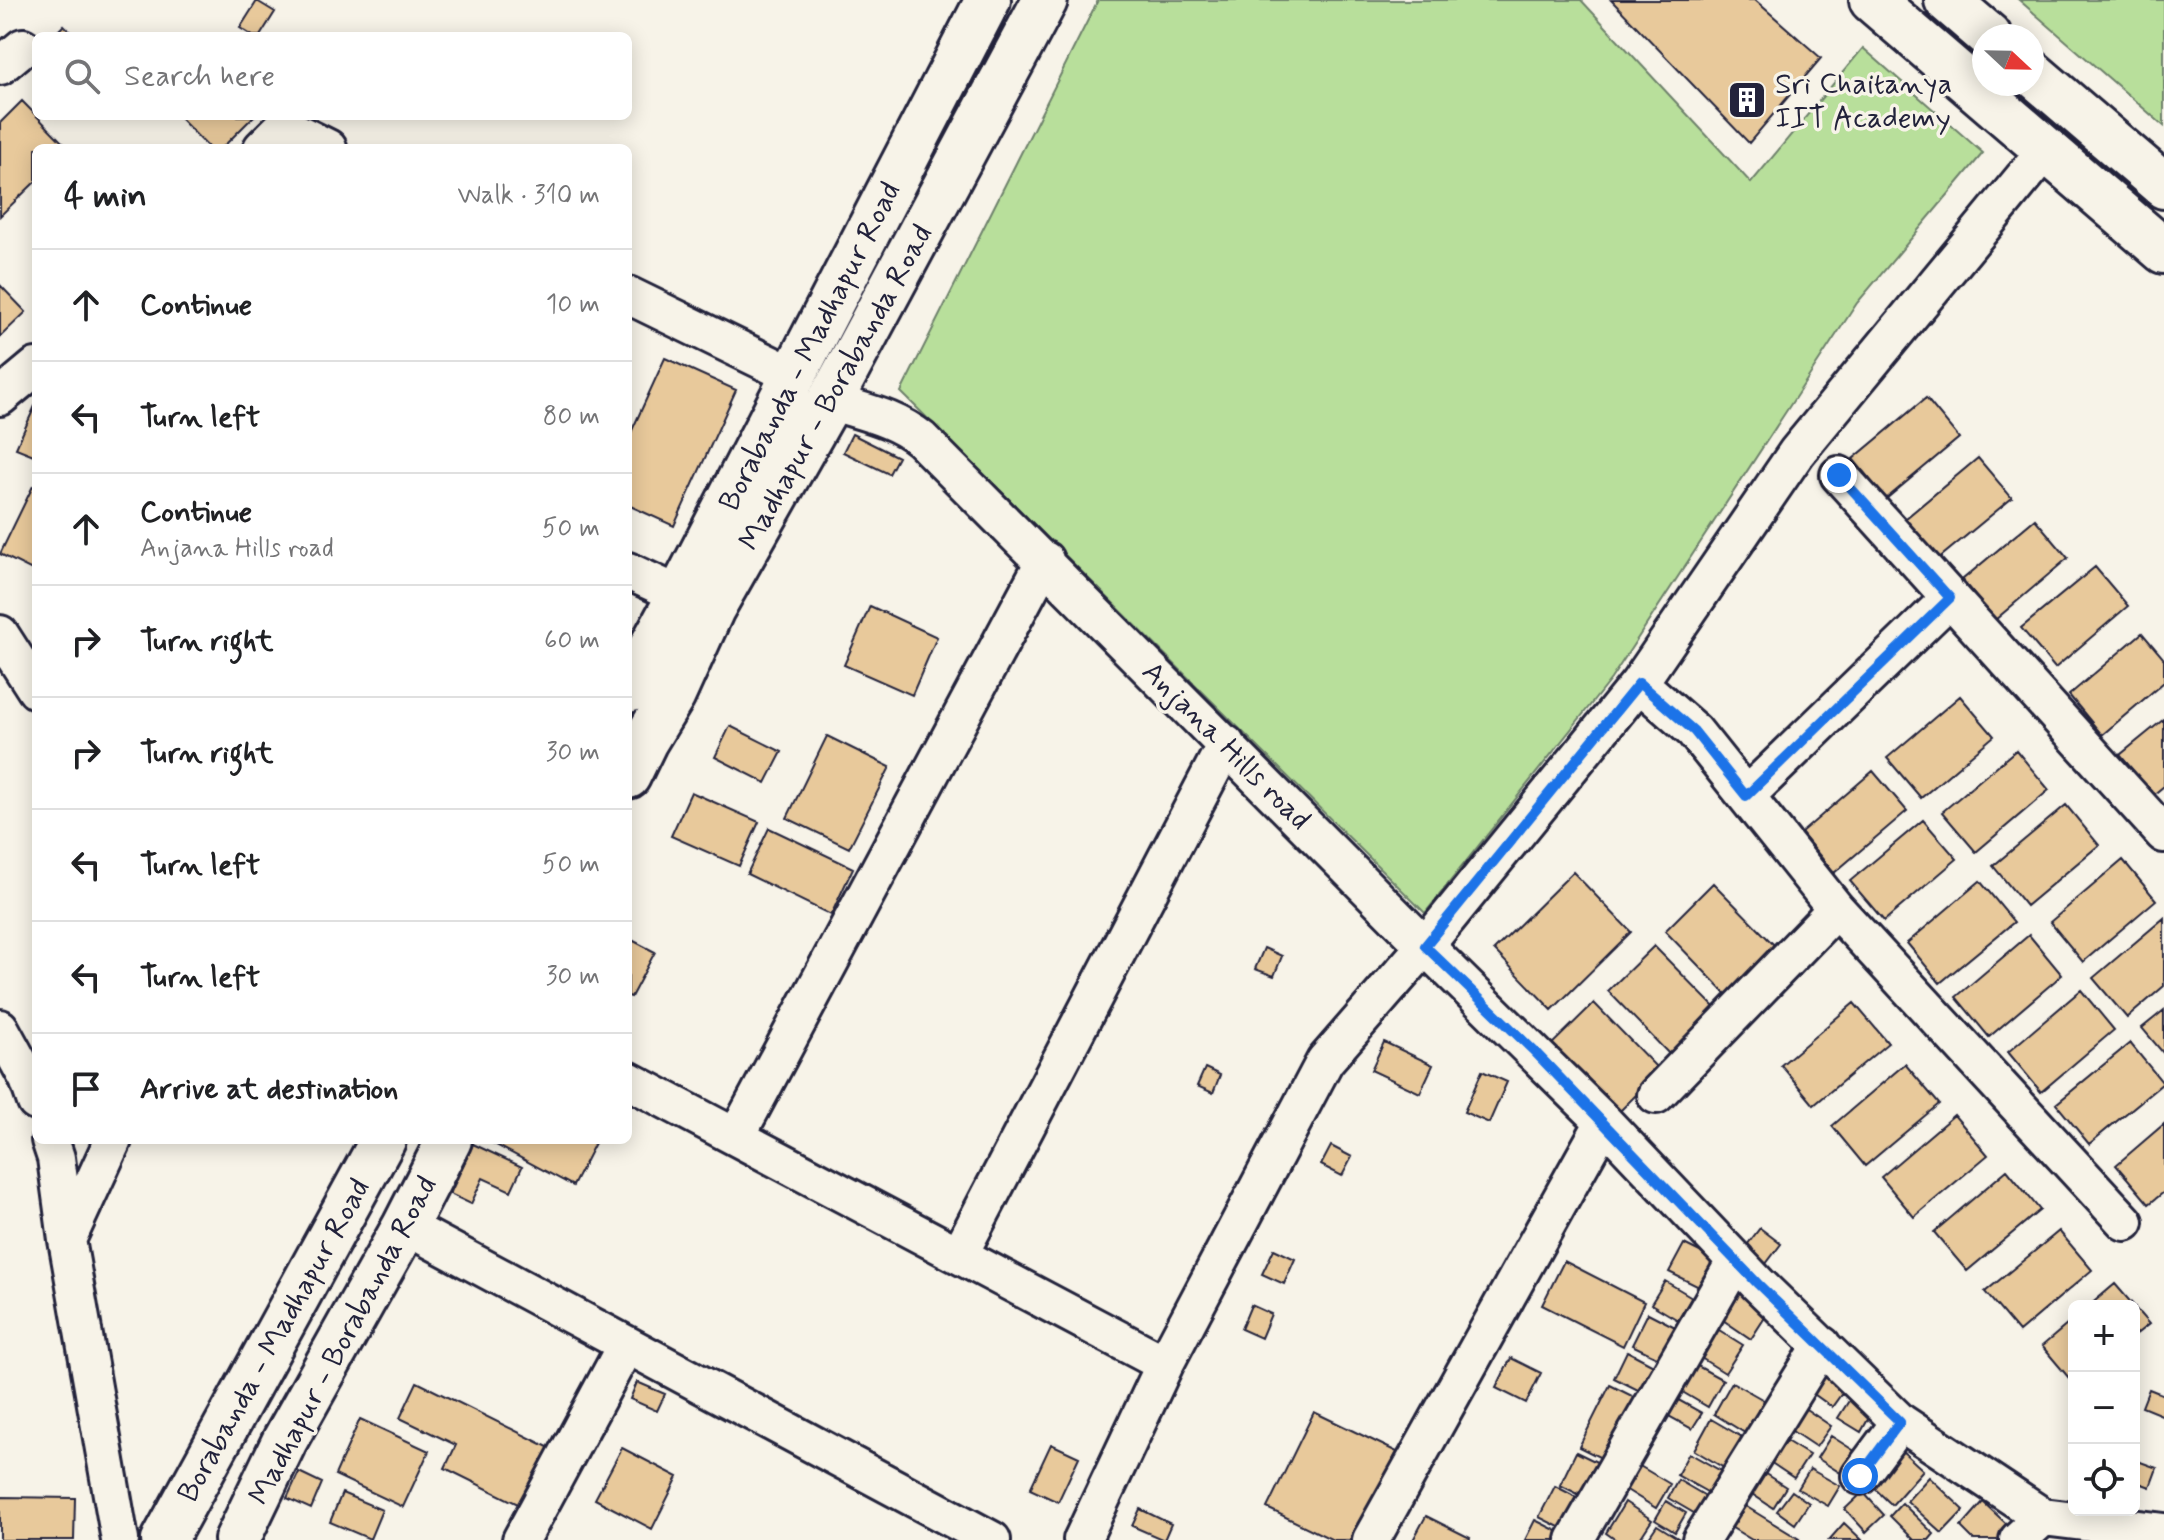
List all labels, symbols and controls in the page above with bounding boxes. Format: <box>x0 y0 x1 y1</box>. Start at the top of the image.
north arrow <box>1972 24 2044 96</box>
search box <box>32 32 632 120</box>
icon: search <box>60 54 104 98</box>
text: Search here <box>124 57 275 96</box>
place label: Sri Chaitanya IIT Academy <box>1775 65 1952 138</box>
building icon: Sri Chaitanya IIT Academy <box>1726 79 1768 121</box>
text: 4 min <box>64 174 147 219</box>
street label: Borabanda - Madhapur Road <box>710 176 910 518</box>
text: Walk · 310 m <box>458 179 600 213</box>
street label: Madhapur - Borabanda Road <box>730 218 942 558</box>
icon: ahead <box>64 283 108 327</box>
text: Continue <box>140 286 252 325</box>
text: 10 m <box>546 288 600 322</box>
icon: left <box>64 395 108 439</box>
text: Turn left <box>140 398 260 437</box>
text: 80 m <box>543 400 600 434</box>
route end <box>1821 457 1857 493</box>
text: Continue <box>140 493 252 532</box>
icon: ahead <box>64 507 108 551</box>
text: 50 m <box>542 512 600 546</box>
text: Anjana Hills road <box>140 532 334 566</box>
icon: right <box>64 619 108 663</box>
text: Turn right <box>140 622 273 661</box>
text: 60 m <box>544 624 600 658</box>
street label: Anjana Hills road <box>1133 653 1319 839</box>
icon: right <box>64 731 108 775</box>
text: Turn right <box>140 734 273 773</box>
text: 30 m <box>546 736 600 770</box>
icon: left <box>64 843 108 887</box>
text: Turn left <box>140 846 260 885</box>
text: 50 m <box>542 848 600 882</box>
icon: left <box>64 955 108 999</box>
text: Turn left <box>140 958 260 997</box>
text: 30 m <box>546 960 600 994</box>
icon: arrive <box>64 1067 108 1111</box>
text: Arrive at destination <box>140 1070 398 1109</box>
street label: Madhapur - Borabanda Road <box>240 1170 447 1512</box>
street label: Borabanda - Madhapur Road <box>169 1172 380 1509</box>
map controls <box>2068 1300 2140 1516</box>
button: + <box>2068 1300 2140 1372</box>
button: − <box>2068 1372 2140 1444</box>
button: locate <box>2068 1444 2140 1516</box>
route start <box>1842 1458 1878 1494</box>

